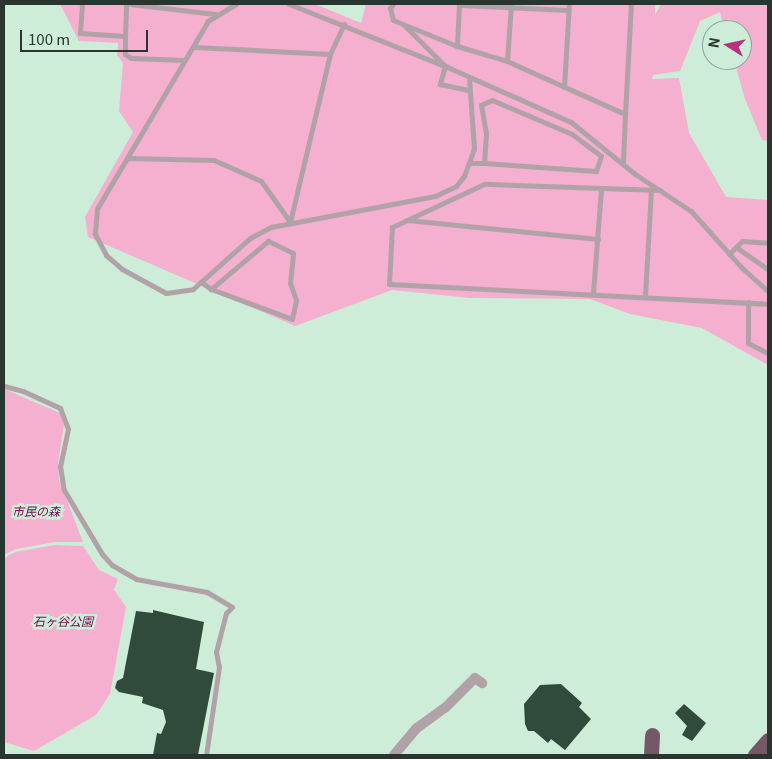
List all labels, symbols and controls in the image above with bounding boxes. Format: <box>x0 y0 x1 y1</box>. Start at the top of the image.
scale bar <box>22 20 150 52</box>
north arrow <box>702 20 752 70</box>
text: 100 m <box>28 28 70 49</box>
text: N <box>702 36 724 49</box>
park label: 市民の森 <box>12 504 60 518</box>
park label: 石ヶ谷公園 <box>33 614 93 628</box>

